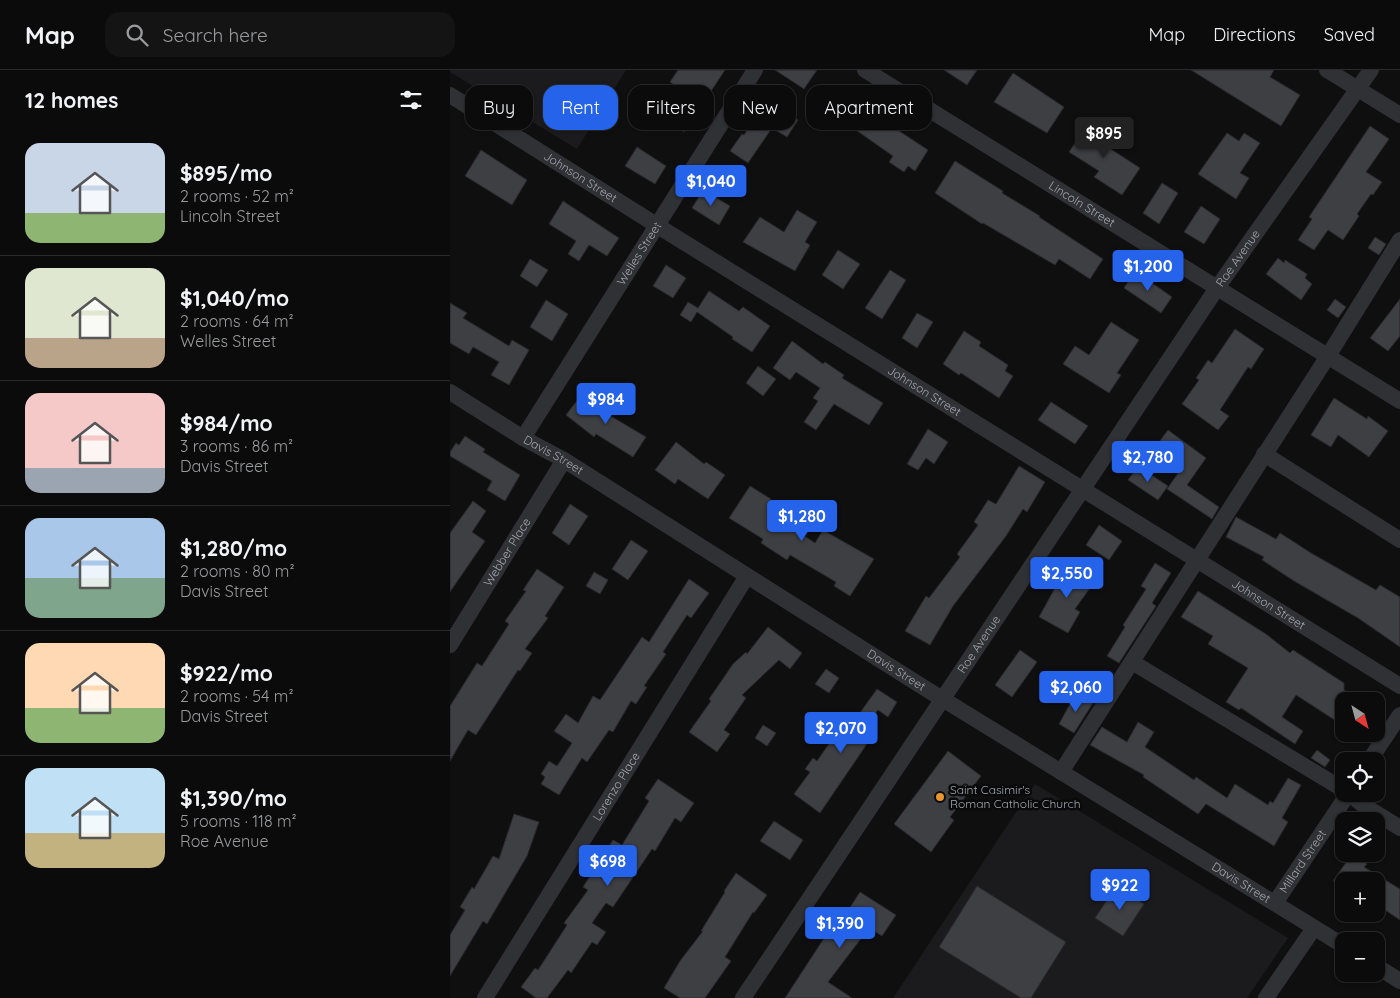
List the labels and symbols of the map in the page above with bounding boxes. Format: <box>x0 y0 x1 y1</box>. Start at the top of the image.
pin: $895 <box>1074 116 1134 159</box>
street label: Johnson Street <box>541 148 620 205</box>
pin: $1,040 <box>670 164 752 207</box>
street label: Lincoln Street <box>1046 178 1118 230</box>
street label: Welles Street <box>613 219 664 288</box>
street label: Roe Avenue <box>1212 226 1263 289</box>
pin: $1,200 <box>1107 250 1189 292</box>
street label: Johnson Street <box>885 362 964 419</box>
pin: $984 <box>576 382 636 425</box>
street label: Davis Street <box>521 432 586 477</box>
pin: $2,780 <box>1107 440 1189 483</box>
pin: $1,280 <box>761 500 843 542</box>
street label: Webber Place <box>480 515 534 589</box>
pin: $2,550 <box>1026 556 1108 599</box>
street label: Johnson Street <box>1229 576 1308 632</box>
street label: Roe Avenue <box>954 612 1003 676</box>
street label: Davis Street <box>864 646 929 694</box>
pin: $2,060 <box>1035 670 1117 713</box>
north arrow <box>1335 692 1385 742</box>
pin: $2,070 <box>800 712 882 754</box>
street label: Lorenzo Place <box>589 749 643 823</box>
place label: Saint Casimir's Roman Catholic Church <box>950 782 1081 811</box>
marker: Saint Casimir's Roman Catholic Church <box>934 791 946 803</box>
street label: Millard Street <box>1276 827 1329 896</box>
pin: $698 <box>578 844 638 887</box>
street label: Davis Street <box>1209 858 1274 906</box>
pin: $922 <box>1090 868 1150 911</box>
pin: $1,390 <box>799 906 881 949</box>

